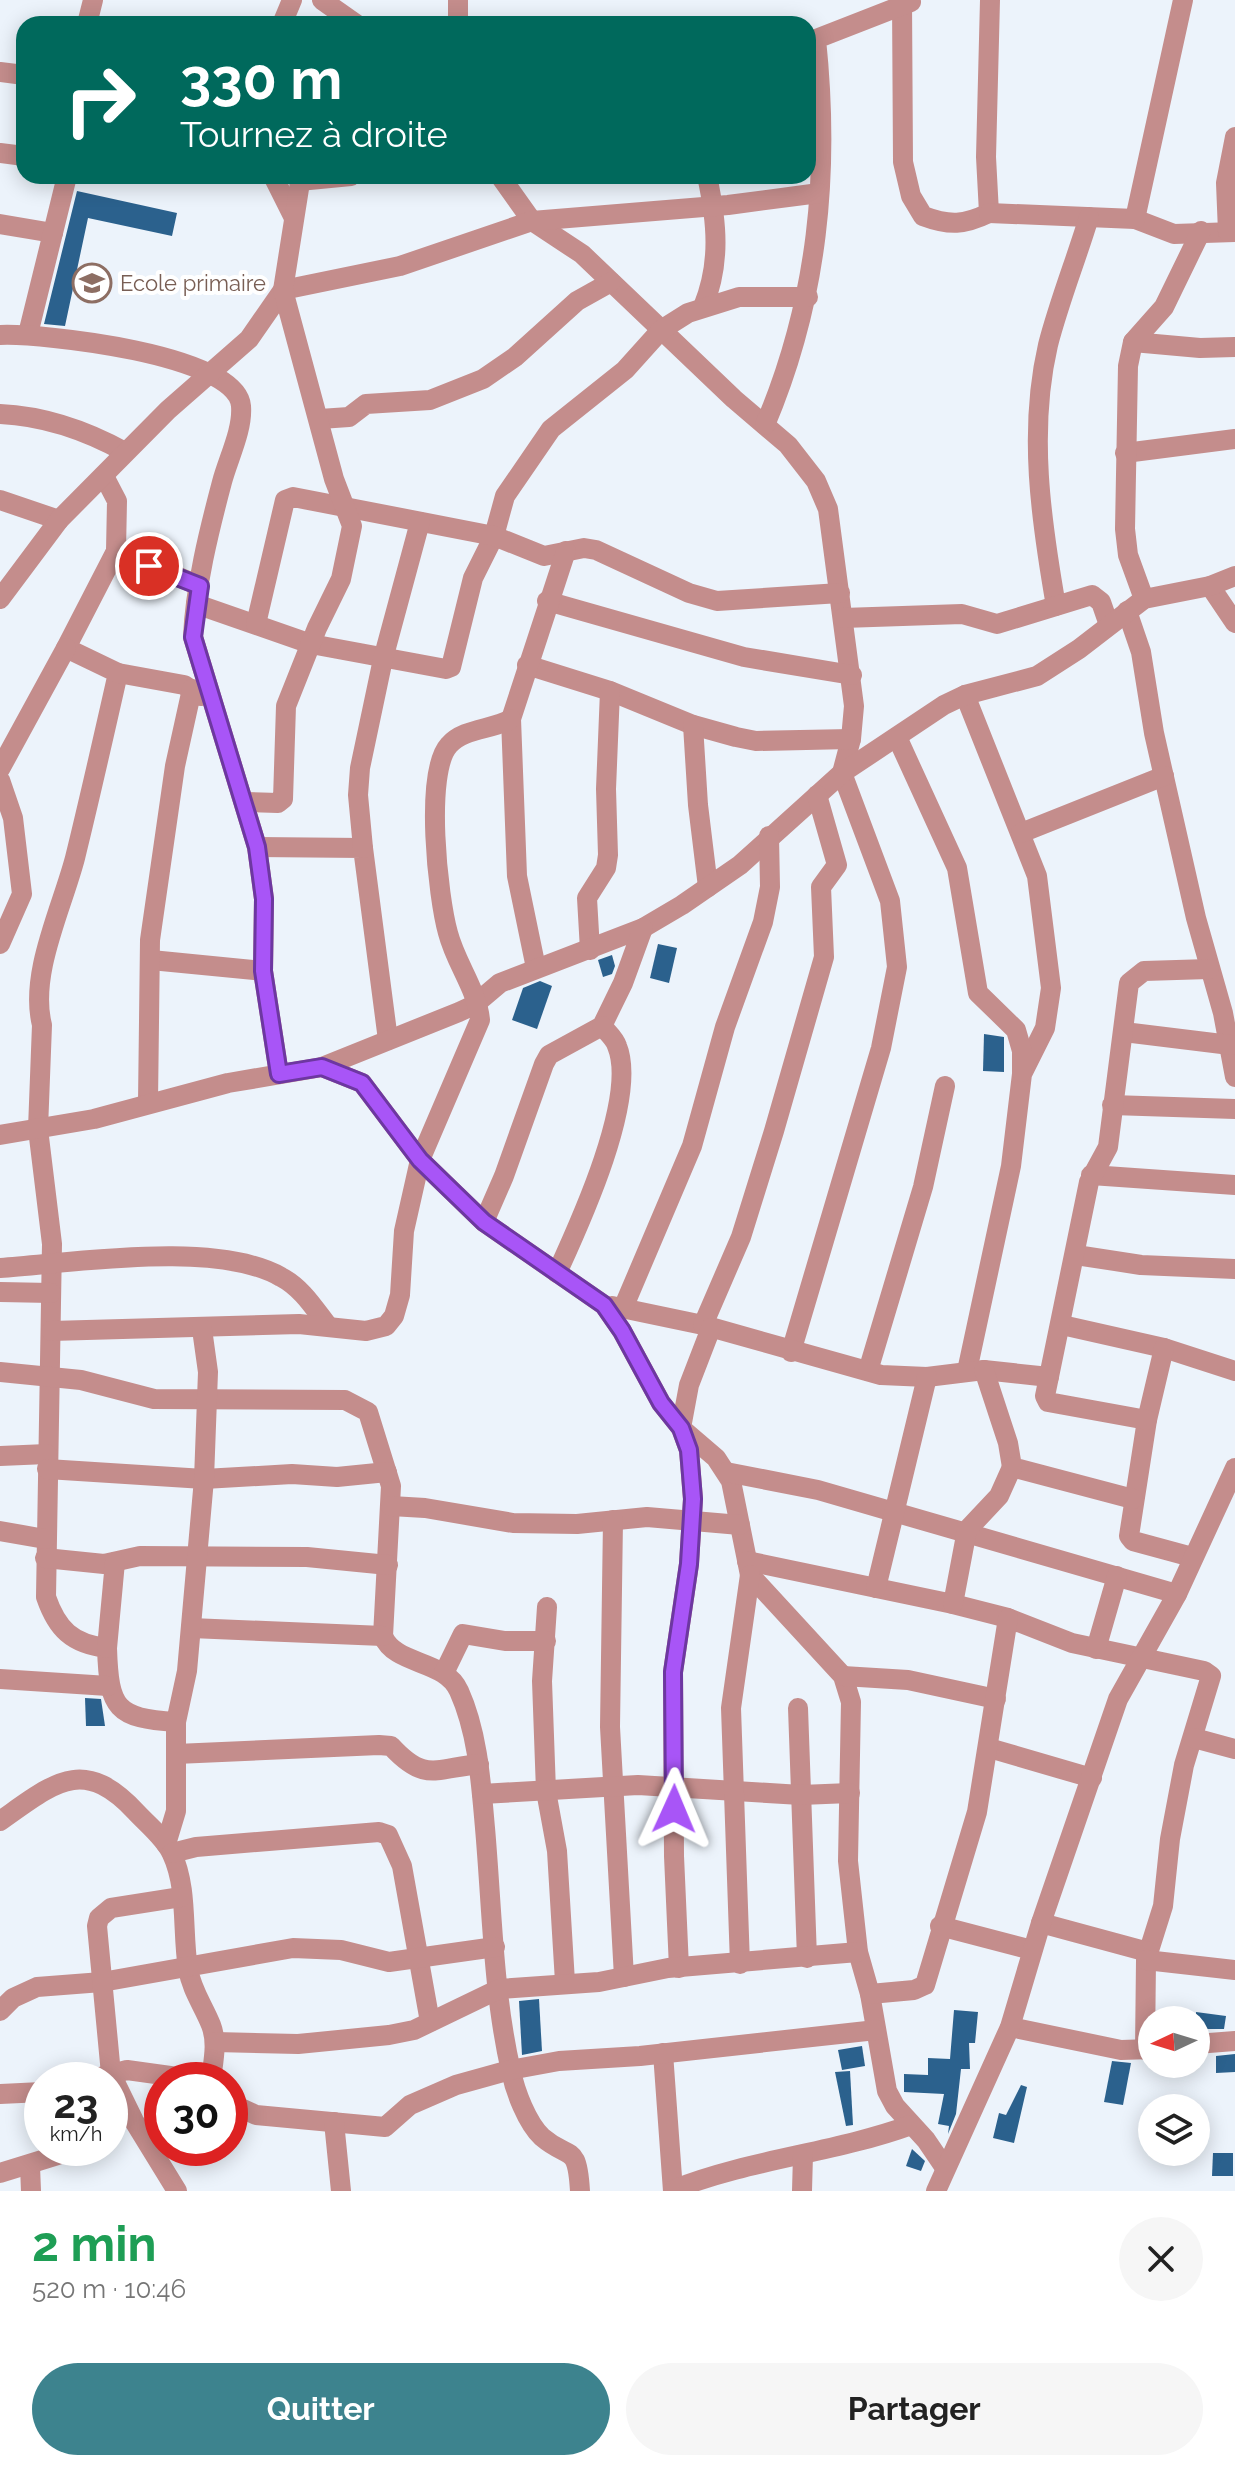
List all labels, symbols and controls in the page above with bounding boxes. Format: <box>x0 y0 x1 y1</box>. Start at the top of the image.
text: 330 m <box>180 46 342 112</box>
icon: right <box>48 48 152 152</box>
text: Tournez à droite <box>180 113 448 155</box>
school or university icon: Ecole primaire <box>71 262 113 304</box>
place label: Ecole primaire <box>120 270 266 296</box>
pin <box>115 532 183 600</box>
icon: arrive <box>127 544 171 588</box>
position arrow <box>632 1767 716 1851</box>
north arrow <box>1138 2006 1210 2078</box>
map controls <box>1138 2006 1210 2166</box>
speed limit sign: 30 <box>144 2062 248 2166</box>
text: 23 <box>54 2080 98 2127</box>
button: layers <box>1138 2094 1210 2166</box>
text: km/h <box>50 2122 102 2146</box>
text: 2 min <box>32 2216 157 2272</box>
button: close <box>1119 2217 1203 2301</box>
text: 520 m · 10:46 <box>32 2274 186 2304</box>
button: Quitter <box>32 2363 610 2455</box>
button: Partager <box>626 2363 1203 2455</box>

